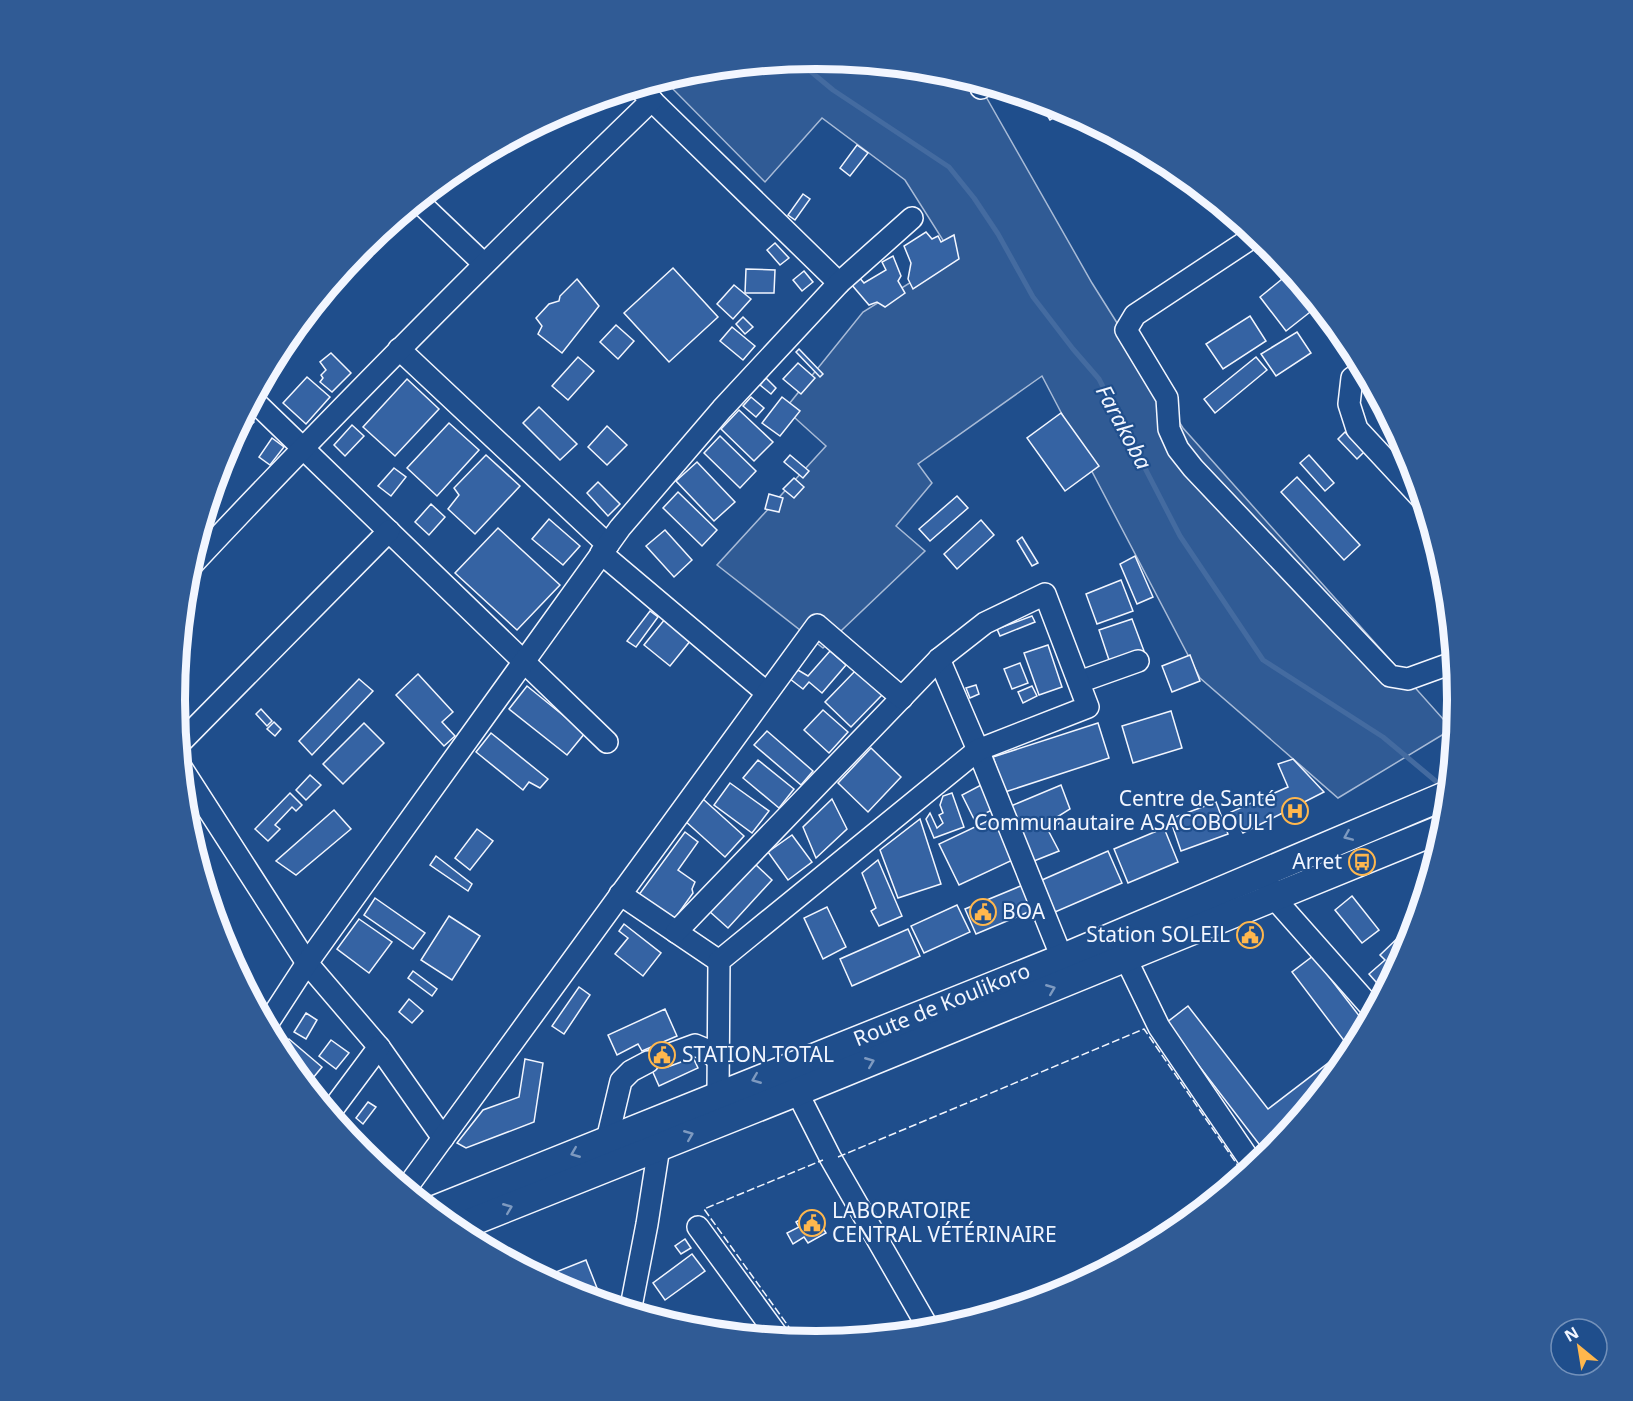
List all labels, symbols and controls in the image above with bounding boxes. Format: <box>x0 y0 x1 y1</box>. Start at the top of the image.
water label: Farakoba <box>1090 379 1160 475</box>
place label: Centre de Santé Communautaire ASACOBOUL1 <box>974 784 1276 836</box>
hospital icon: Centre de Santé Communautaire ASACOBOUL1 <box>1280 796 1310 826</box>
one-way arrow <box>1344 829 1355 841</box>
place label: Arret <box>1292 847 1342 875</box>
bus stop icon: Arret <box>1347 847 1377 877</box>
public building icon: BOA <box>968 897 998 927</box>
place label: BOA <box>1002 897 1046 925</box>
place label: Station SOLEIL <box>1086 920 1230 948</box>
public building icon: Station SOLEIL <box>1235 920 1265 950</box>
street label: Route de Koulikoro <box>849 956 1034 1052</box>
one-way arrow <box>1045 984 1056 996</box>
public building icon: STATION TOTAL <box>647 1040 677 1070</box>
place label: STATION TOTAL <box>682 1040 834 1068</box>
one-way arrow <box>864 1057 875 1070</box>
one-way arrow <box>751 1072 761 1085</box>
one-way arrow <box>683 1130 694 1142</box>
one-way arrow <box>570 1146 581 1158</box>
place label: LABORATOIRE CENTRAL VÉTÉRINAIRE <box>832 1196 1057 1248</box>
one-way arrow <box>502 1203 513 1215</box>
public building icon: LABORATOIRE CENTRAL VÉTÉRINAIRE <box>797 1208 827 1238</box>
north arrow <box>1549 1317 1609 1377</box>
text: N <box>1560 1321 1583 1347</box>

